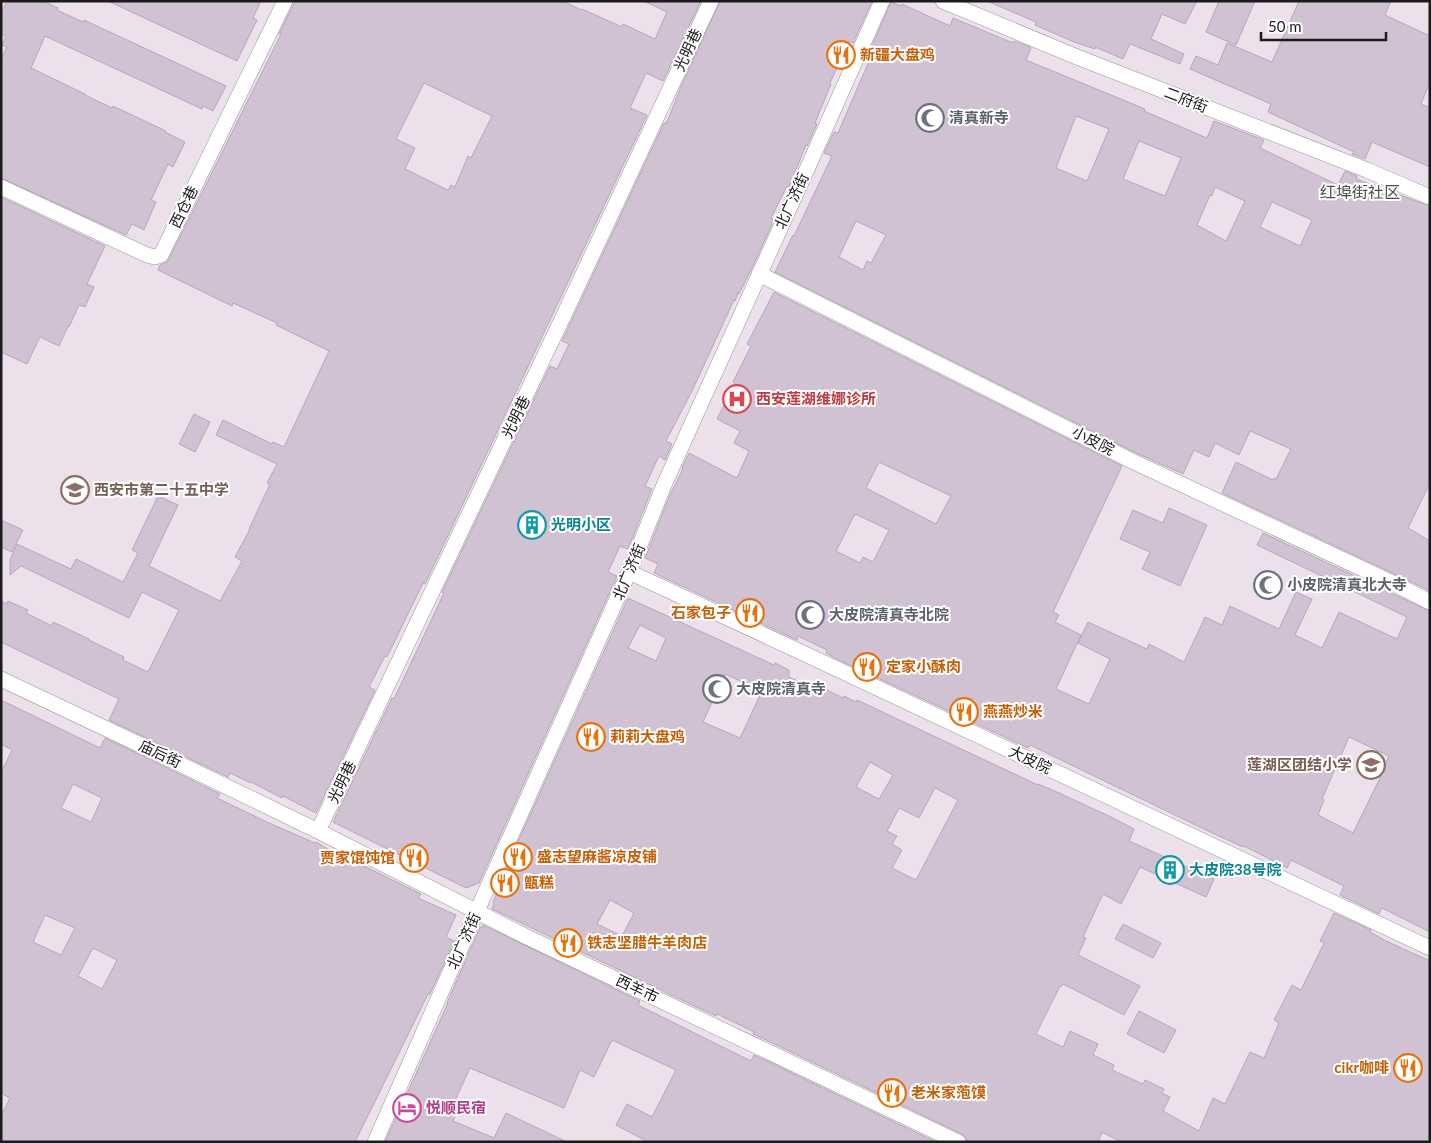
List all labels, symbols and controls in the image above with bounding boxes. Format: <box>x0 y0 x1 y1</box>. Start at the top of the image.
scale bar <box>1261 10 1386 42</box>
text: 50 m <box>1268 17 1302 35</box>
street label: 光明巷 <box>669 25 705 74</box>
restaurant icon: 新疆大盘鸡 <box>826 40 856 70</box>
place label: 新疆大盘鸡 <box>860 45 935 63</box>
street label: 二府街 <box>1162 83 1211 116</box>
mosque icon: 清真新寺 <box>915 103 945 133</box>
place label: 清真新寺 <box>949 108 1009 126</box>
street label: 北广济街 <box>770 170 812 232</box>
street label: 西仓巷 <box>165 182 201 231</box>
district label: 红埠街社区 <box>1320 182 1400 201</box>
hospital icon: 西安莲湖维娜诊所 <box>722 384 752 414</box>
place label: 西安莲湖维娜诊所 <box>756 389 876 407</box>
street label: 光明巷 <box>497 392 533 441</box>
street label: 小皮院 <box>1069 422 1118 458</box>
school or university icon: 西安市第二十五中学 <box>60 475 90 505</box>
place label: 西安市第二十五中学 <box>94 480 229 498</box>
building icon: 光明小区 <box>517 510 547 540</box>
place label: 光明小区 <box>551 515 611 533</box>
street label: 北广济街 <box>608 540 648 603</box>
mosque icon: 小皮院清真北大寺 <box>1253 570 1283 600</box>
place label: 小皮院清真北大寺 <box>1287 575 1407 593</box>
restaurant icon: 石家包子 <box>735 598 765 628</box>
mosque icon: 大皮院清真寺北院 <box>795 600 825 630</box>
place label: 石家包子 <box>671 603 731 621</box>
place label: 大皮院清真寺北院 <box>829 605 949 623</box>
restaurant icon: 定家小酥肉 <box>852 652 882 682</box>
place label: 定家小酥肉 <box>886 657 961 675</box>
mosque icon: 大皮院清真寺 <box>702 674 732 704</box>
place label: 大皮院清真寺 <box>736 679 826 697</box>
restaurant icon: 燕燕炒米 <box>949 697 979 727</box>
place label: 燕燕炒米 <box>983 702 1043 720</box>
restaurant icon: 莉莉大盘鸡 <box>576 722 606 752</box>
place label: 莉莉大盘鸡 <box>610 727 685 745</box>
street label: 庙后街 <box>136 735 185 771</box>
street label: 大皮院 <box>1006 741 1055 777</box>
school or university icon: 莲湖区团结小学 <box>1356 750 1386 780</box>
place label: 莲湖区团结小学 <box>1247 755 1352 773</box>
street label: 光明巷 <box>323 757 359 806</box>
restaurant icon: 盛志望麻酱凉皮铺 <box>503 842 533 872</box>
restaurant icon: 贾家馄饨馆 <box>399 843 429 873</box>
place label: 盛志望麻酱凉皮铺 <box>537 847 657 865</box>
place label: 贾家馄饨馆 <box>320 848 395 866</box>
building icon: 大皮院38号院 <box>1155 855 1185 885</box>
place label: 大皮院38号院 <box>1189 860 1281 878</box>
restaurant icon: 甑糕 <box>490 868 520 898</box>
place label: 甑糕 <box>524 873 554 891</box>
street label: 北广济街 <box>443 910 484 972</box>
restaurant icon: 铁志坚腊牛羊肉店 <box>553 928 583 958</box>
place label: 铁志坚腊牛羊肉店 <box>587 933 707 951</box>
street label: 西羊市 <box>613 970 662 1006</box>
restaurant icon: cikr咖啡 <box>1393 1053 1423 1083</box>
place label: cikr咖啡 <box>1334 1058 1389 1076</box>
restaurant icon: 老米家萢馍 <box>877 1078 907 1108</box>
place label: 老米家萢馍 <box>911 1083 986 1101</box>
hotel icon: 悦顺民宿 <box>392 1093 422 1123</box>
place label: 悦顺民宿 <box>426 1098 486 1116</box>

